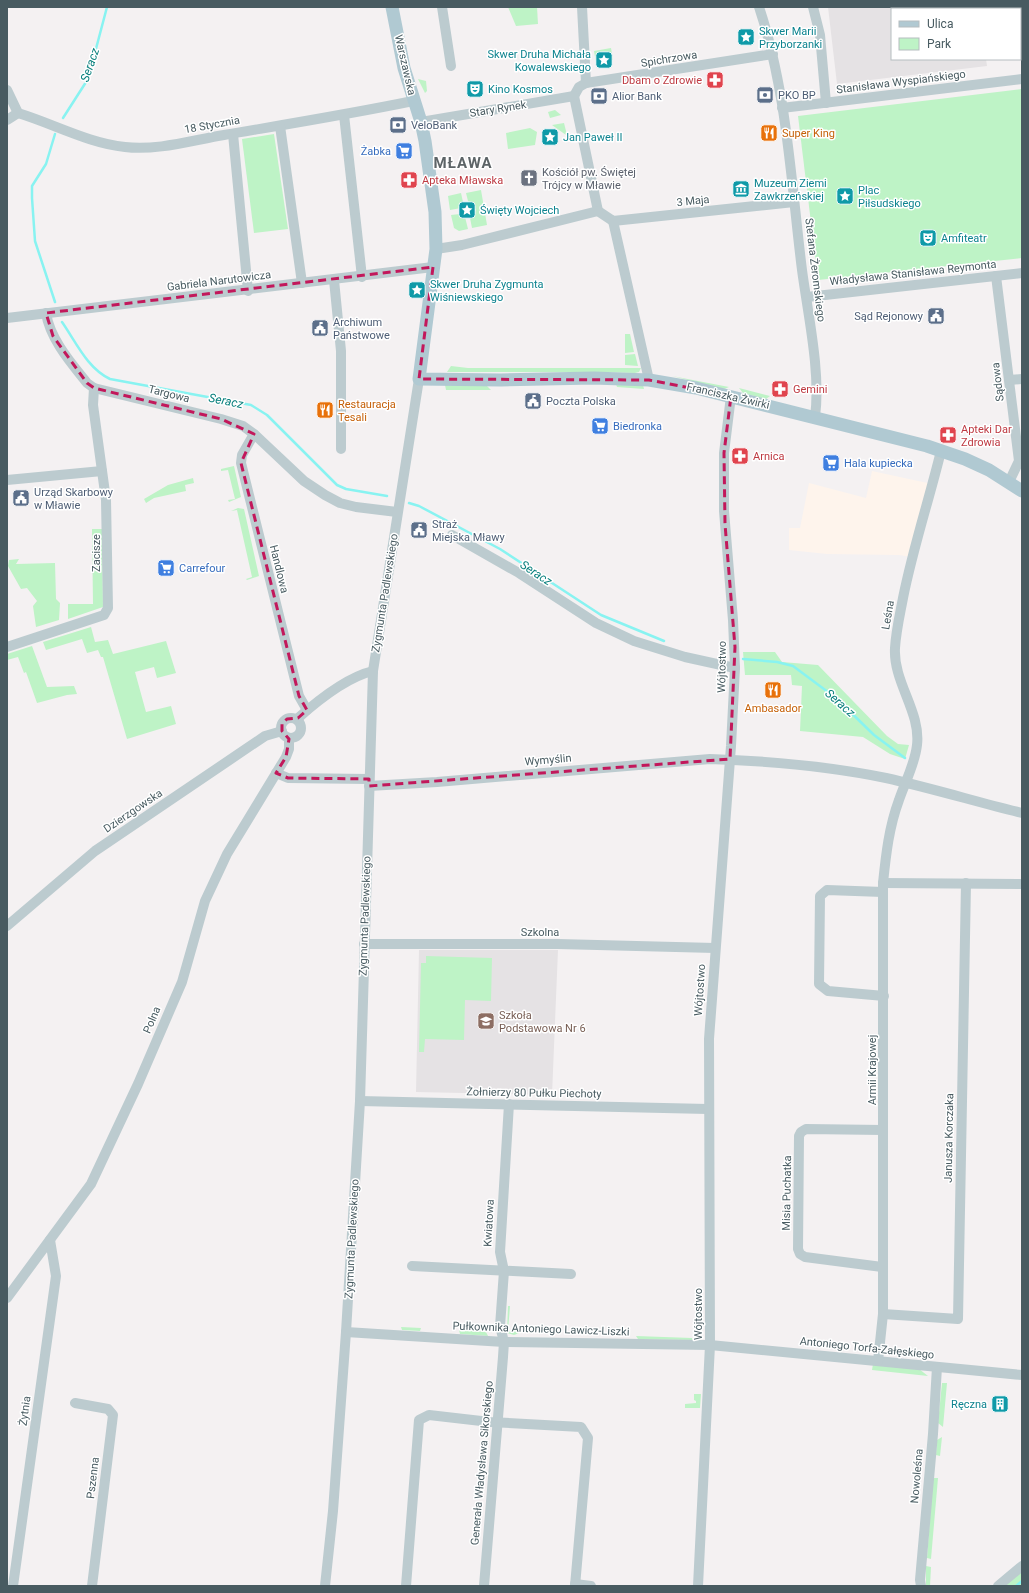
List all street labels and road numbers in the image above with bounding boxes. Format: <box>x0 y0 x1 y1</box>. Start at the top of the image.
street label: Warszawska <box>392 33 418 97</box>
street label: Spichrzowa <box>640 48 698 70</box>
street label: Stanisława Wyspiańskiego <box>836 68 966 96</box>
street label: Stary Rynek <box>469 98 528 120</box>
street label: 18 Stycznia <box>183 114 241 136</box>
street label: 3 Maja <box>676 193 710 209</box>
street label: Stefana Żeromskiego <box>802 217 828 323</box>
street label: Władysława Stanisława Reymonta <box>829 258 997 288</box>
street label: Gabriela Narutowicza <box>166 268 272 294</box>
street label: Sądowa <box>989 362 1007 402</box>
street label: Franciszka Żwirki <box>685 380 771 412</box>
street label: Targowa <box>147 383 191 405</box>
street label: Zygmunta Padlewskiego <box>369 533 401 653</box>
street label: Zacisze <box>90 534 103 572</box>
street label: Handlowa <box>267 544 291 595</box>
street label: Leśna <box>879 599 897 631</box>
street label: Wójtostwo <box>715 641 729 693</box>
street label: Wymyślin <box>524 751 572 769</box>
street label: Dzierzgowska <box>101 787 165 835</box>
street label: Zygmunta Padlewskiego <box>356 856 374 976</box>
street label: Szkolna <box>521 926 559 939</box>
street label: Wójtostwo <box>692 964 708 1016</box>
street label: Polna <box>141 1005 163 1035</box>
street label: Armii Krajowej <box>866 1035 879 1105</box>
street label: Żołnierzy 80 Pułku Piechoty <box>466 1085 602 1101</box>
street label: Janusza Korczaka <box>942 1093 956 1183</box>
street label: Misia Puchatka <box>780 1155 794 1231</box>
street label: Zygmunta Padlewskiego <box>342 1179 362 1299</box>
street label: Kwiatowa <box>481 1199 497 1247</box>
street label: Wójtostwo <box>692 1288 705 1340</box>
street label: Pułkownika Antoniego Lawicz-Liszki <box>452 1319 630 1339</box>
street label: Antoniego Torfa-Załęskiego <box>799 1334 935 1362</box>
street label: Generała Władysława Sikorskiego <box>468 1380 496 1546</box>
street label: Żytnia <box>16 1395 34 1427</box>
street label: Nowoleśna <box>908 1448 926 1504</box>
street label: Pszenna <box>84 1456 102 1500</box>

